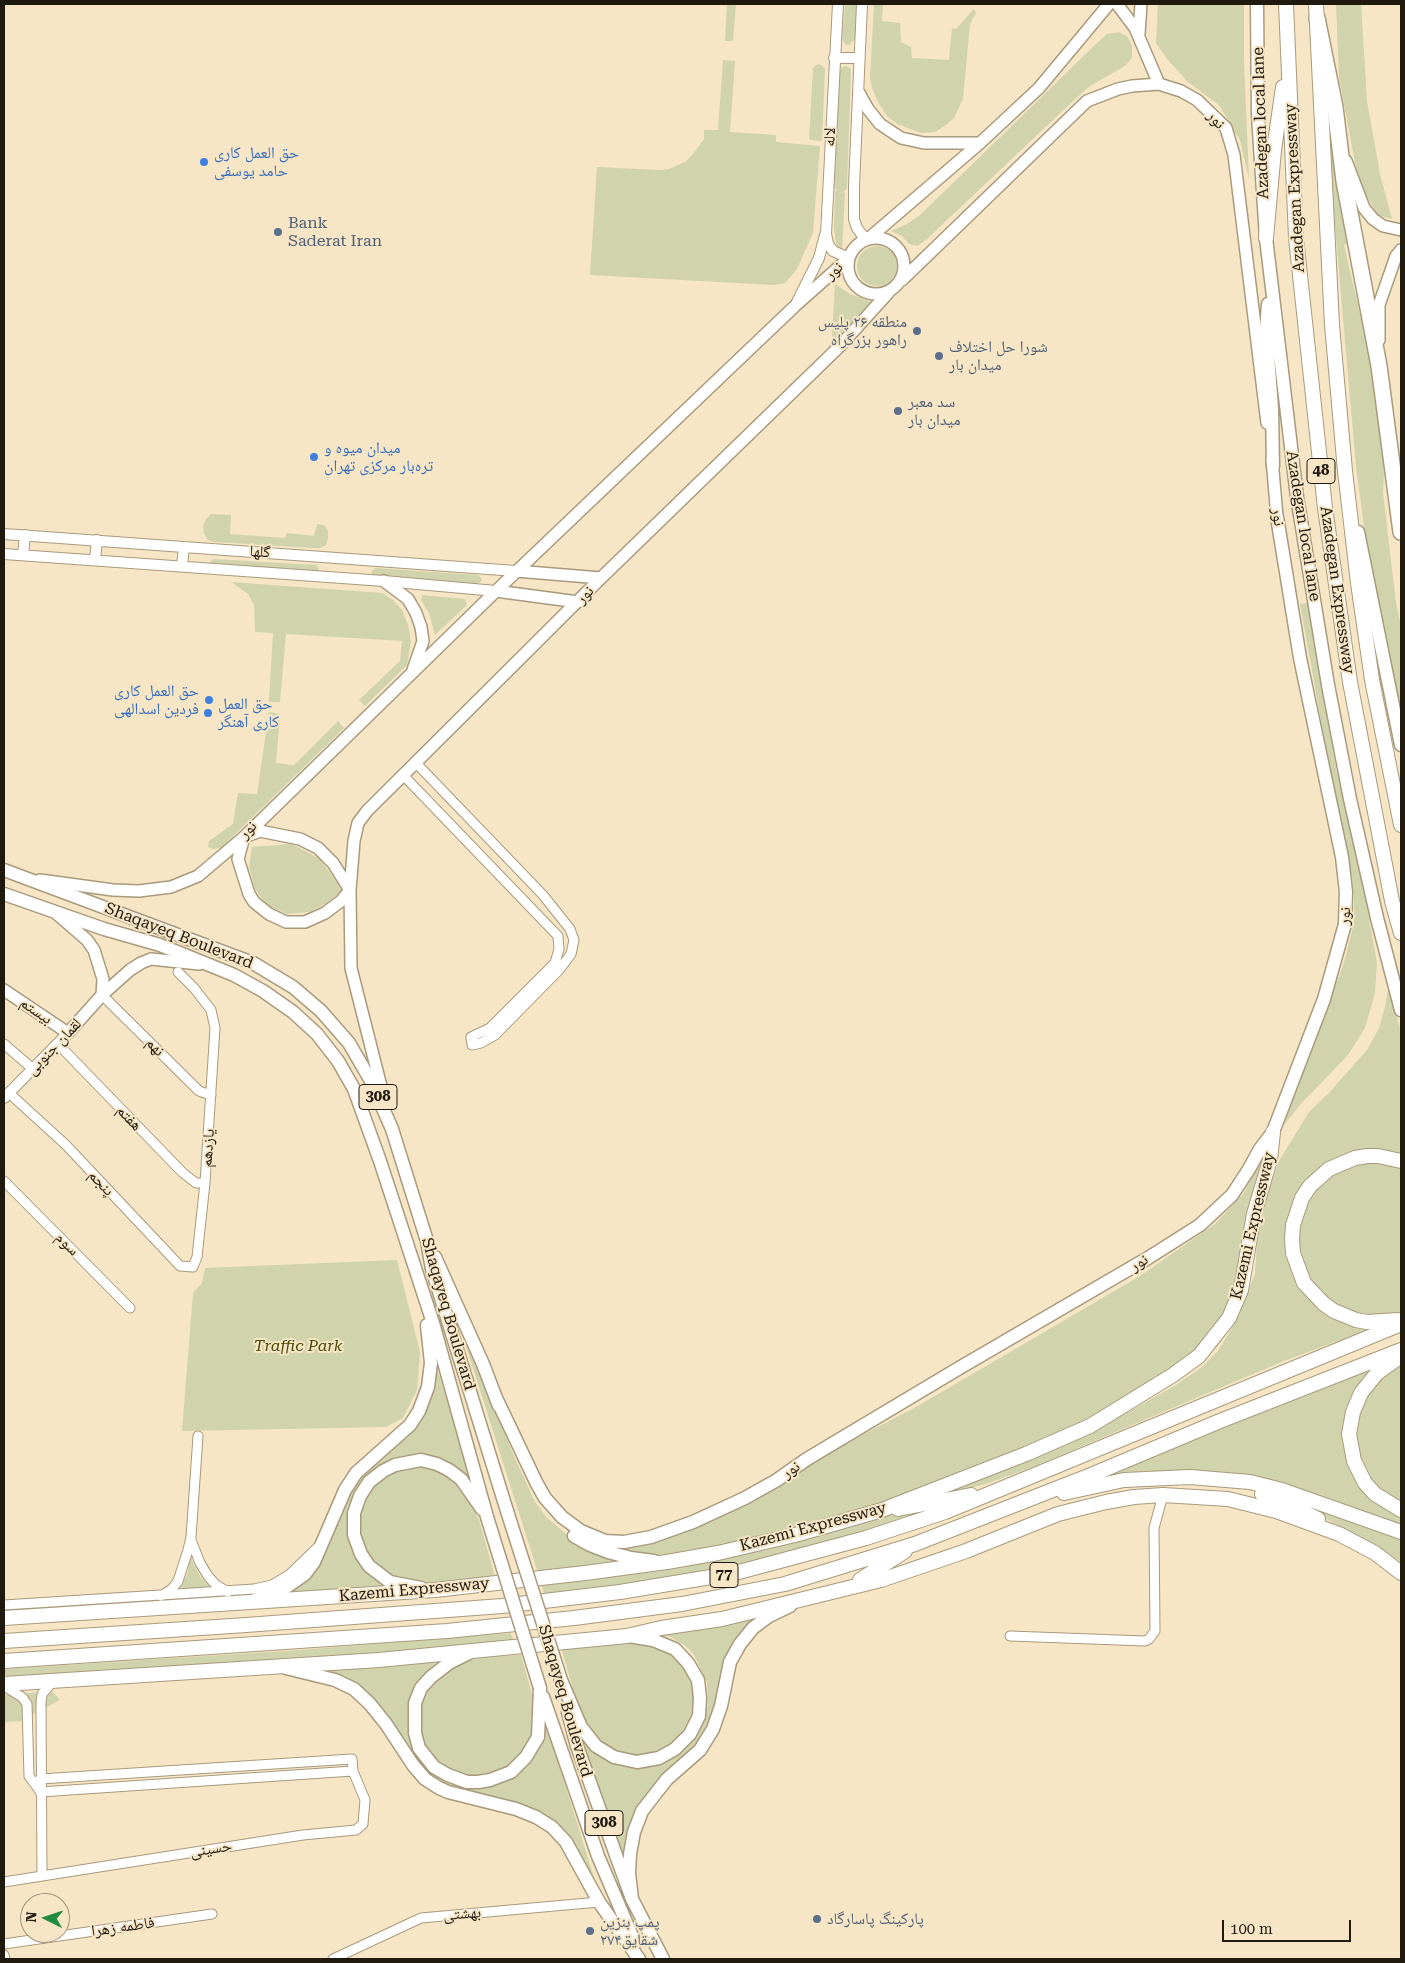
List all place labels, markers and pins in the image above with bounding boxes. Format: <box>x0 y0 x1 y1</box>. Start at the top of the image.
place label: حق العمل کاری حامد یوسفی <box>214 143 299 181</box>
marker: حق العمل کاری حامد یوسفی <box>198 156 210 168</box>
place label: Bank Saderat Iran <box>288 213 382 251</box>
marker: Bank Saderat Iran <box>272 226 284 238</box>
place label: منطقه ۲۶ پلیس راهور بزرگراه <box>818 312 907 350</box>
marker: منطقه ۲۶ پلیس راهور بزرگراه <box>911 325 923 337</box>
place label: شورا حل اختلاف میدان بار <box>949 337 1048 375</box>
marker: شورا حل اختلاف میدان بار <box>933 350 945 362</box>
place label: سد معبر میدان بار <box>908 392 960 430</box>
marker: سد معبر میدان بار <box>892 405 904 417</box>
place label: میدان میوه و تره‌بار مرکزی تهران <box>324 438 433 476</box>
marker: میدان میوه و تره‌بار مرکزی تهران <box>308 451 320 463</box>
place label: حق العمل کاری فردین اسدالهی <box>114 681 199 719</box>
marker: حق العمل کاری فردین اسدالهی <box>203 694 215 706</box>
place label: حق العمل کاری آهنگر <box>218 694 279 732</box>
marker: حق العمل کاری آهنگر <box>202 707 214 719</box>
place label: پارکینگ پاسارگاد <box>827 1909 924 1929</box>
place label: پمپ بنزین ۲۷۴شقایق <box>600 1912 660 1950</box>
marker: پارکینگ پاسارگاد <box>811 1913 823 1925</box>
marker: پمپ بنزین ۲۷۴شقایق <box>584 1925 596 1937</box>

